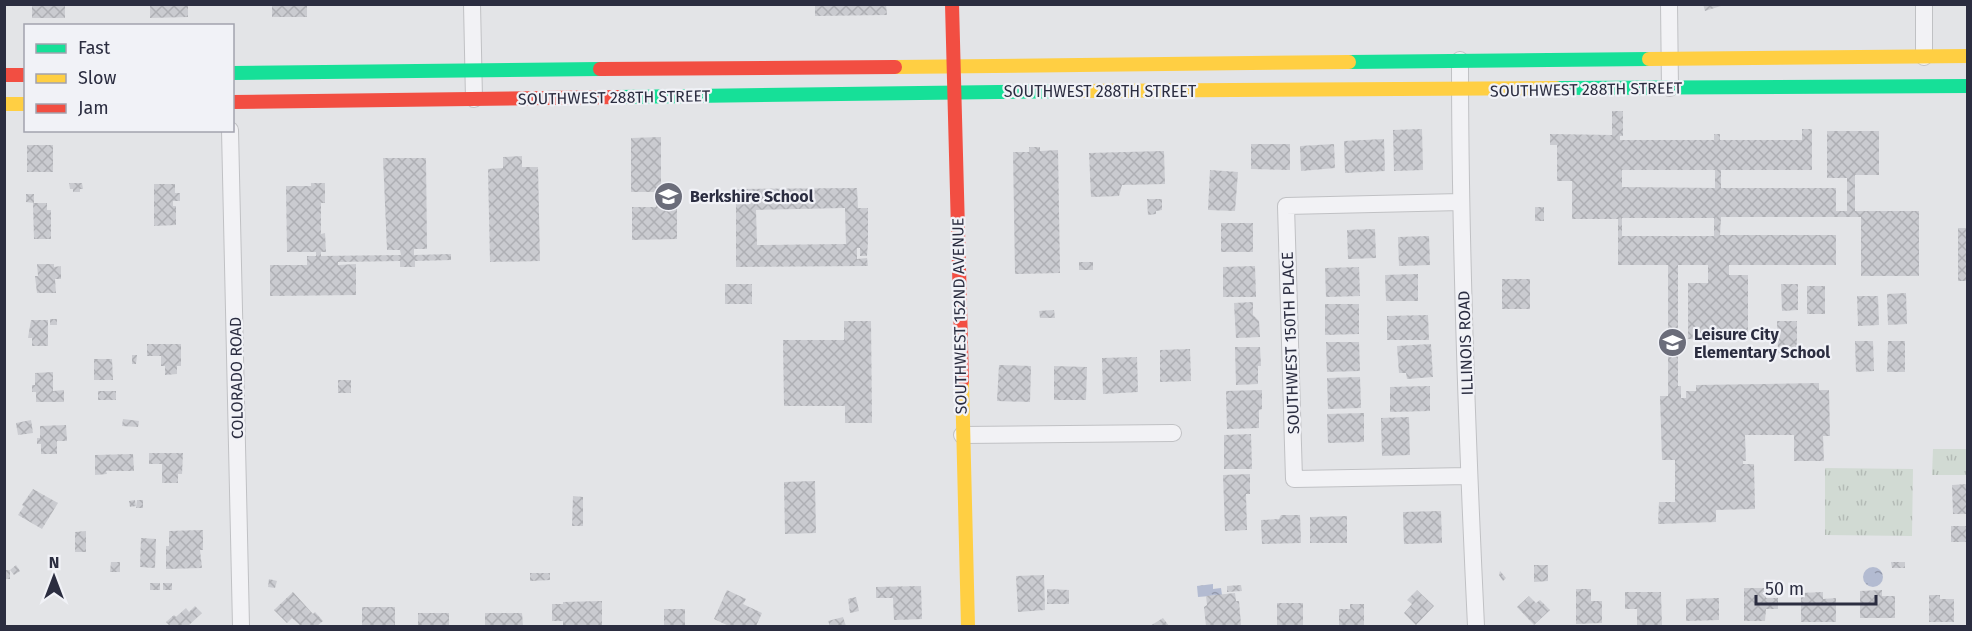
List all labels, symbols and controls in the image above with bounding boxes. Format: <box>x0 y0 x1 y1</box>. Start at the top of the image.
legend <box>24 24 234 132</box>
text: Fast <box>78 37 111 59</box>
text: Slow <box>78 67 117 89</box>
street label: SOUTHWEST 288TH STREET <box>1490 78 1683 101</box>
street label: SOUTHWEST 288TH STREET <box>1004 82 1197 101</box>
street label: SOUTHWEST 288TH STREET <box>518 86 711 109</box>
text: Jam <box>78 97 109 119</box>
school or university icon: Berkshire School <box>653 180 685 212</box>
place label: Berkshire School <box>690 187 814 206</box>
street label: SOUTHWEST 152ND AVENUE <box>948 218 971 414</box>
street label: SOUTHWEST 150TH PLACE <box>1278 251 1303 435</box>
street label: ILLINOIS ROAD <box>1454 290 1477 396</box>
street label: COLORADO ROAD <box>226 317 247 439</box>
place label: Leisure City Elementary School <box>1694 325 1830 362</box>
school or university icon: Leisure City Elementary School <box>1657 327 1689 359</box>
north arrow <box>24 547 84 607</box>
text: N <box>49 553 59 572</box>
scale bar <box>1756 568 1876 606</box>
text: 50 m <box>1765 578 1804 600</box>

